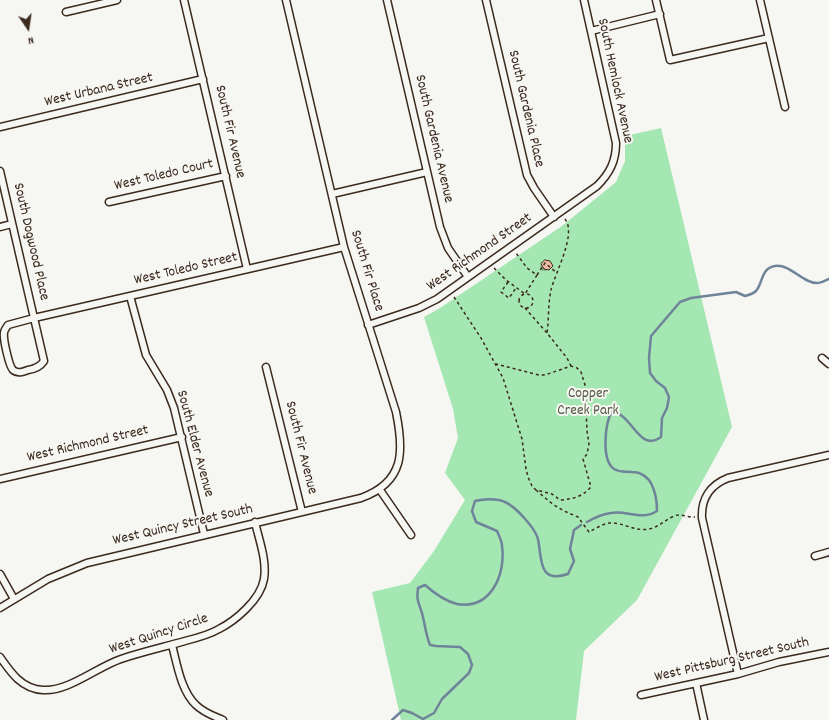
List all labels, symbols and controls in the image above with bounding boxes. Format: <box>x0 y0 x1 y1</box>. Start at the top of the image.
north arrow <box>8 8 48 48</box>
street label: South Hemlock Avenue <box>592 17 636 145</box>
text: N <box>26 31 35 48</box>
street label: South Gardenia Place <box>503 49 547 169</box>
street label: West Urbana Street <box>43 70 155 112</box>
street label: South Gardenia Avenue <box>410 73 456 205</box>
street label: South Fir Avenue <box>210 84 248 180</box>
street label: West Toledo Court <box>113 156 215 196</box>
street label: South Dogwood Place <box>8 181 52 303</box>
street label: West Richmond Street <box>424 210 536 296</box>
street label: South Fir Place <box>345 228 387 314</box>
street label: West Toledo Street <box>133 249 239 291</box>
park label: Copper Creek Park <box>557 386 619 421</box>
street label: South Elder Avenue <box>171 389 217 499</box>
street label: South Fir Avenue <box>280 400 320 496</box>
street label: West Richmond Street <box>25 422 151 468</box>
street label: West Quincy Street South <box>111 501 255 551</box>
street label: West Quincy Circle <box>107 611 211 659</box>
street label: West Pittsburg Street South <box>653 634 811 688</box>

